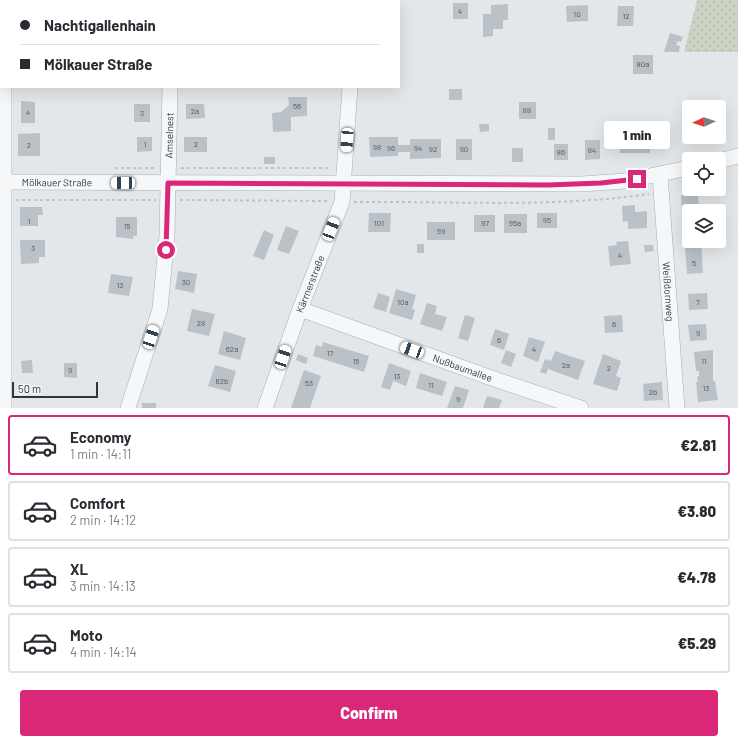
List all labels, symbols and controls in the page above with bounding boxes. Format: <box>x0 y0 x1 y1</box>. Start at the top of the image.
house number: 4 <box>458 6 462 16</box>
house number: 10 <box>573 9 581 19</box>
house number: 12 <box>622 11 630 21</box>
text: Nachtigallenhain <box>44 16 156 34</box>
text: Mölkauer Straße <box>44 55 152 73</box>
house number: 80a <box>637 59 649 69</box>
north arrow <box>682 100 726 144</box>
map controls <box>682 100 726 248</box>
house number: 56 <box>293 101 301 111</box>
house number: 88 <box>523 105 531 115</box>
house number: 2a <box>191 106 199 116</box>
house number: 4 <box>26 107 30 117</box>
house number: 3 <box>140 108 144 118</box>
street label: Amselnest <box>163 112 175 158</box>
callout: 1 min <box>604 121 670 149</box>
text: 1 min <box>623 127 651 143</box>
car <box>340 128 354 152</box>
house number: 1 <box>144 139 147 149</box>
house number: 2 <box>194 139 198 149</box>
house number: 2 <box>27 140 31 150</box>
house number: 98 <box>373 142 381 152</box>
house number: 96 <box>387 143 395 153</box>
house number: 94 <box>414 143 422 153</box>
house number: 92 <box>429 144 437 154</box>
house number: 90 <box>460 144 468 154</box>
house number: 84 <box>588 145 596 155</box>
house number: 86 <box>557 147 565 157</box>
button: locate <box>682 152 726 196</box>
route end <box>628 170 646 188</box>
street label: Mölkauer Straße <box>22 176 92 188</box>
car <box>111 177 135 189</box>
button: layers <box>682 204 726 248</box>
house number: 95 <box>543 215 551 225</box>
house number: 1 <box>28 216 31 226</box>
car <box>321 216 341 242</box>
house number: 101 <box>374 218 384 228</box>
house number: 97 <box>481 218 489 228</box>
house number: 95a <box>509 218 521 228</box>
house number: 15 <box>124 221 130 231</box>
house number: 99 <box>437 226 445 236</box>
route start <box>157 241 175 259</box>
house number: 3 <box>31 243 35 253</box>
house number: 4 <box>618 250 622 260</box>
street label: Kärrnerstraße <box>293 253 327 314</box>
house number: 5 <box>692 258 696 268</box>
street label: Weißdornweg <box>660 262 677 322</box>
house number: 30 <box>182 277 190 287</box>
house number: 13 <box>117 280 123 290</box>
house number: 10a <box>397 297 409 307</box>
house number: 7 <box>696 297 700 307</box>
house number: 28 <box>197 318 205 328</box>
house number: 6 <box>612 319 616 329</box>
car <box>142 324 160 350</box>
house number: 9 <box>696 328 700 338</box>
house number: 6 <box>497 335 501 345</box>
car <box>399 340 425 360</box>
house number: 62a <box>226 344 238 354</box>
car <box>273 344 293 370</box>
house number: 4 <box>532 344 536 354</box>
house number: 17 <box>327 348 334 358</box>
street label: Nußbaumallee <box>431 351 494 384</box>
house number: 15 <box>353 356 359 366</box>
house number: 11 <box>701 356 707 366</box>
house number: 2a <box>562 360 570 370</box>
house number: 2 <box>607 363 611 373</box>
house number: 9 <box>68 365 72 375</box>
house number: 13 <box>394 371 400 381</box>
house number: 62b <box>216 376 228 386</box>
house number: 53 <box>305 378 313 388</box>
scale bar <box>12 380 98 399</box>
house number: 11 <box>428 380 434 390</box>
text: 50 m <box>18 382 41 395</box>
house number: 13 <box>703 383 709 393</box>
house number: 2b <box>649 387 657 397</box>
house number: 9 <box>456 394 460 404</box>
icon: car <box>22 427 58 463</box>
text: Economy <box>70 428 131 446</box>
text: €2.81 <box>680 436 716 454</box>
text: 1 min · 14:11 <box>70 446 131 462</box>
icon: car <box>22 493 58 529</box>
text: Comfort <box>70 494 125 512</box>
text: €3.80 <box>677 502 716 520</box>
text: 2 min · 14:12 <box>70 512 136 528</box>
icon: car <box>22 559 58 595</box>
text: XL <box>70 560 88 578</box>
text: €4.78 <box>677 568 716 586</box>
text: 3 min · 14:13 <box>70 578 136 594</box>
icon: car <box>22 625 58 661</box>
text: Moto <box>70 626 103 644</box>
text: €5.29 <box>678 634 716 652</box>
text: 4 min · 14:14 <box>70 644 137 660</box>
button: Confirm <box>20 690 718 736</box>

